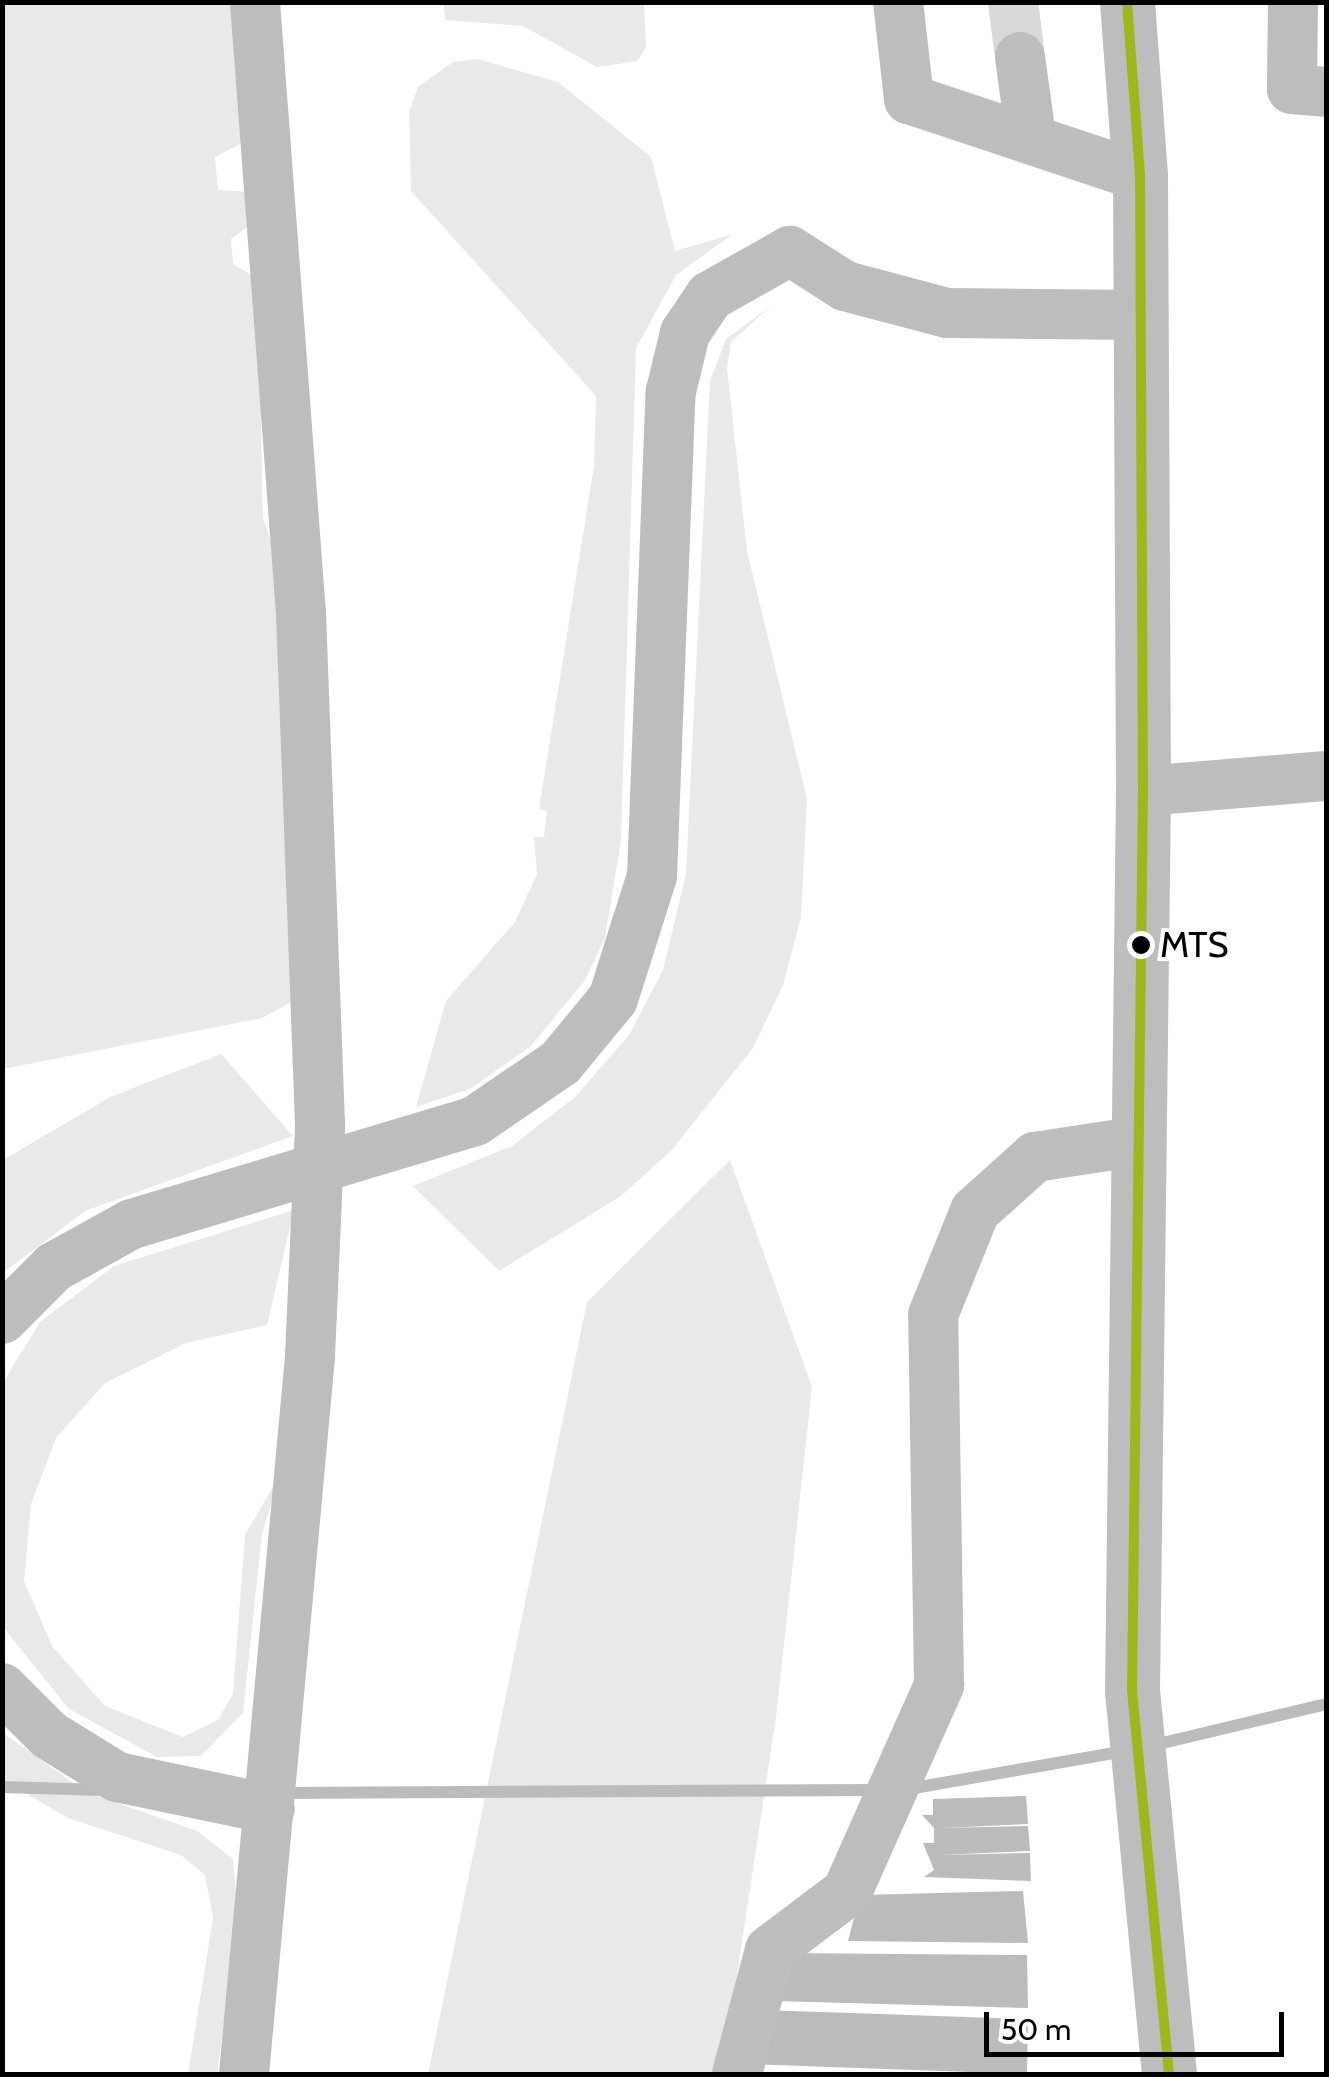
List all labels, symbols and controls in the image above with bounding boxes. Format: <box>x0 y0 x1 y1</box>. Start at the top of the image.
place label: MTS <box>1160 923 1229 967</box>
marker: MTS <box>1131 935 1151 955</box>
scale bar <box>989 1992 1289 2054</box>
text: 50 m <box>1001 2011 1071 2048</box>

